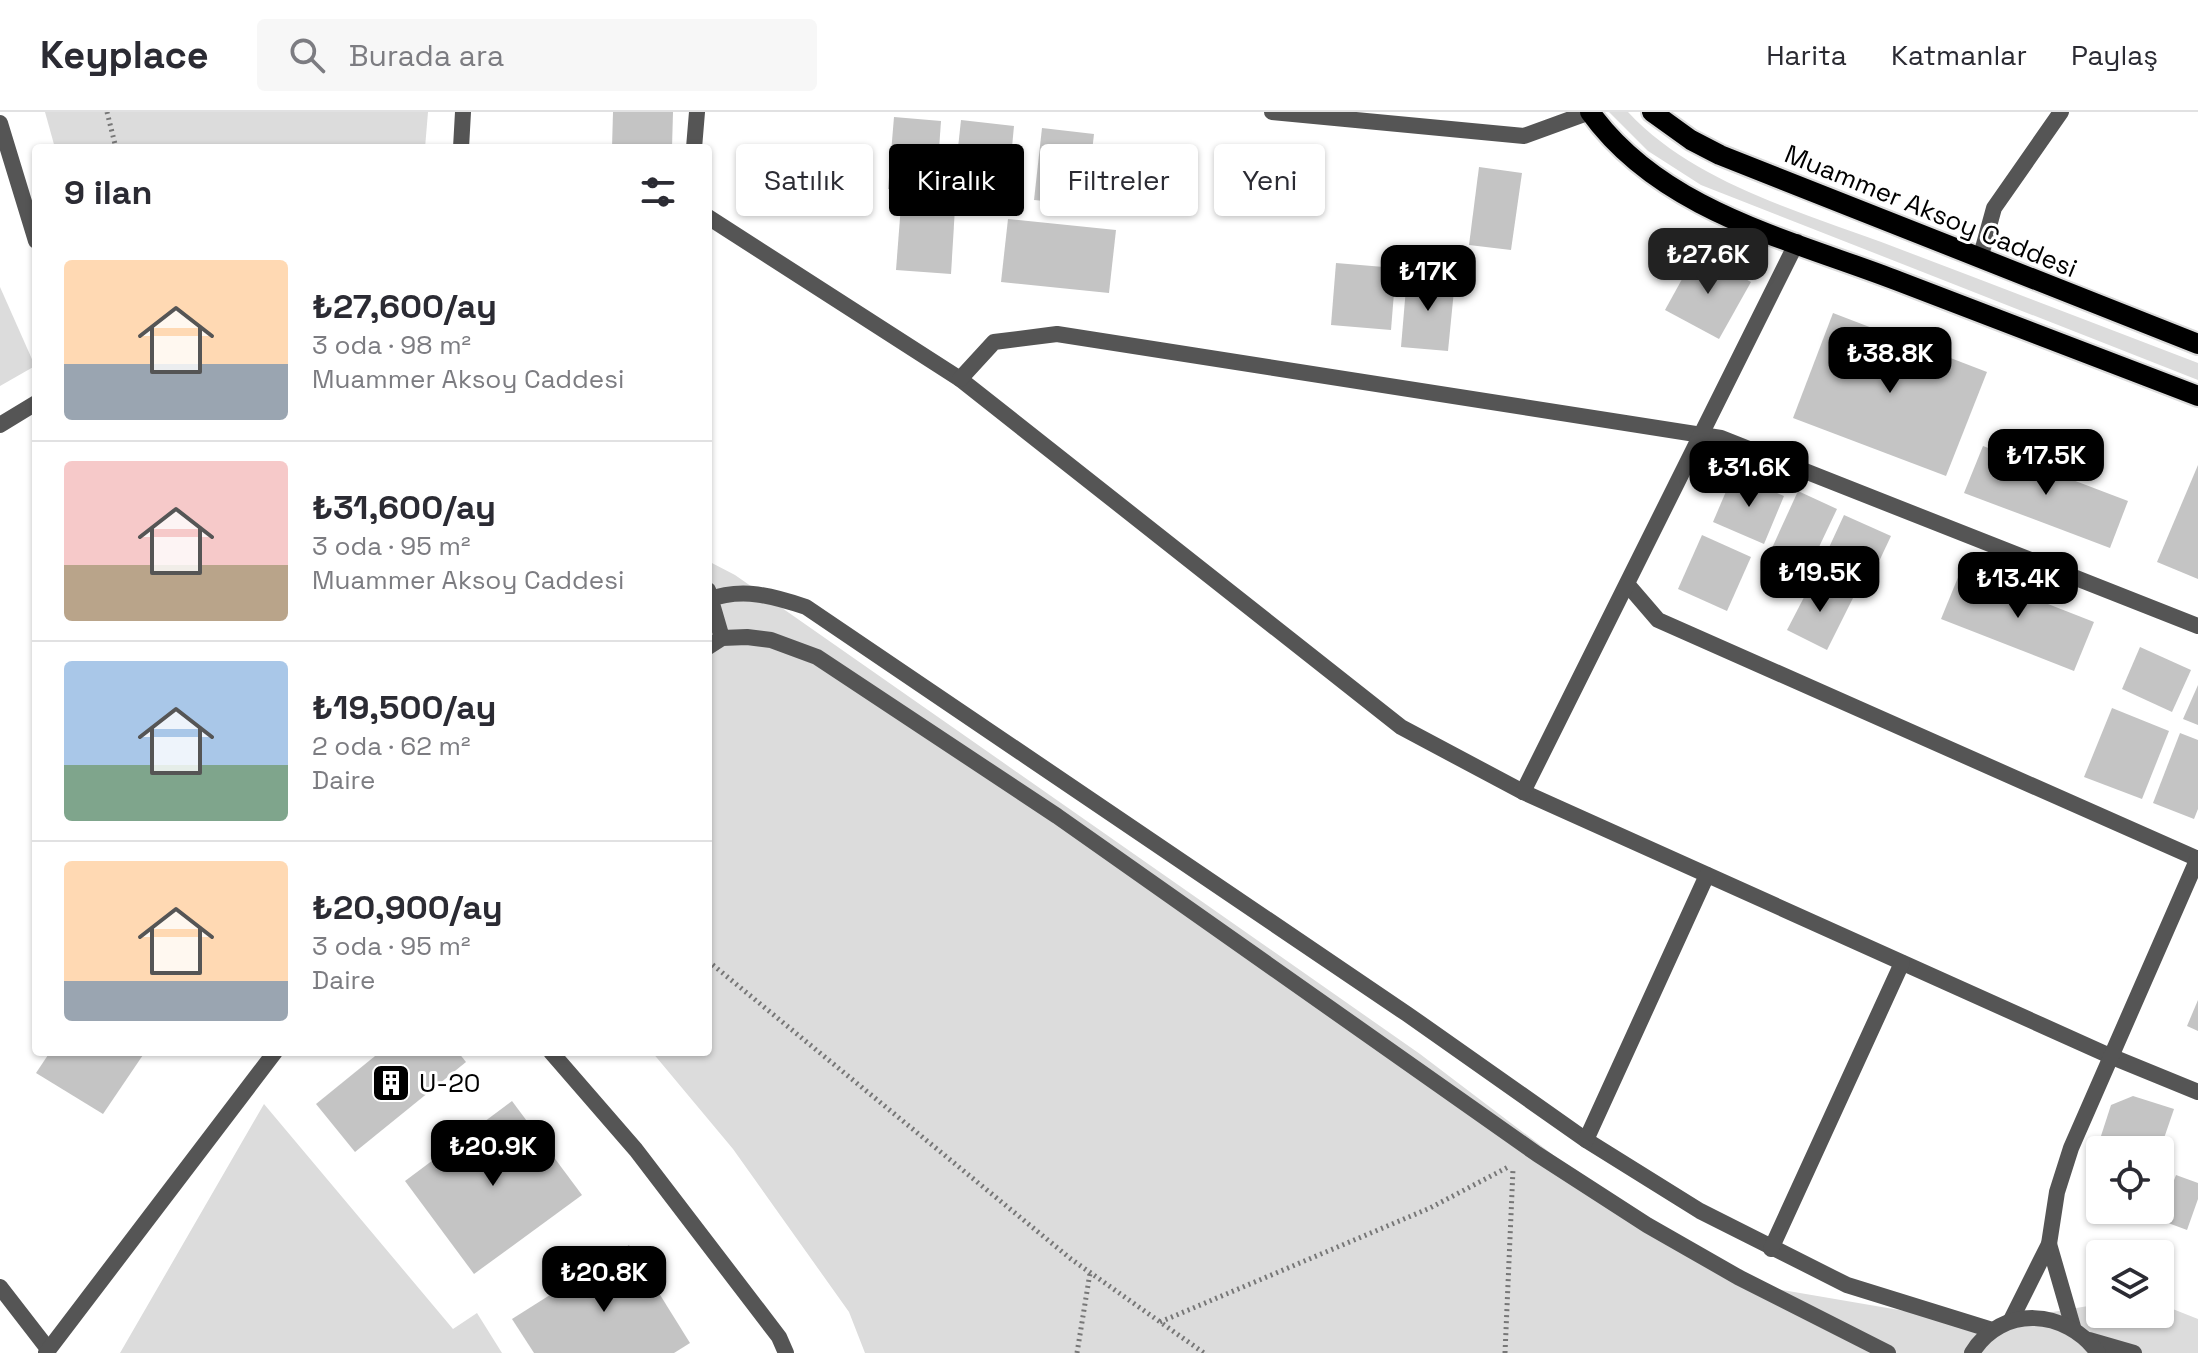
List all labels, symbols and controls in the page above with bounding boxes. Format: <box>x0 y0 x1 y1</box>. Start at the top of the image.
search box <box>257 19 817 91</box>
text: Keyplace <box>40 31 209 79</box>
icon: search <box>285 33 329 77</box>
text: Burada ara <box>349 36 504 75</box>
text: Harita <box>1766 37 1847 73</box>
text: Katmanlar <box>1891 37 2027 73</box>
text: Paylaş <box>2071 37 2158 73</box>
street label: Muammer Aksoy Caddesi <box>1780 137 2082 285</box>
chip: Satılık <box>736 144 873 216</box>
chip: Kiralık <box>889 144 1024 216</box>
chip: Filtreler <box>1040 144 1198 216</box>
chip: Yeni <box>1214 144 1325 216</box>
icon: filters <box>636 170 680 214</box>
text: 9 ilan <box>64 171 152 214</box>
pin: ₺27.6K <box>1643 228 1773 296</box>
text: ₺27.6K <box>1666 237 1750 271</box>
pin: ₺17K <box>1381 245 1475 313</box>
text: ₺17K <box>1399 254 1457 288</box>
text: ₺27,600/ay <box>312 285 497 328</box>
icon: home <box>128 292 224 388</box>
pin: ₺38.8K <box>1825 327 1955 395</box>
text: 3 oda · 98 m² <box>312 328 471 362</box>
text: ₺38.8K <box>1846 336 1934 370</box>
text: Muammer Aksoy Caddesi <box>312 362 624 396</box>
pin: ₺17.5K <box>1981 429 2111 497</box>
text: ₺17.5K <box>2006 438 2086 472</box>
pin: ₺31.6K <box>1684 441 1814 509</box>
text: ₺31.6K <box>1708 450 1791 484</box>
text: ₺31,600/ay <box>312 486 496 529</box>
icon: home <box>128 493 224 589</box>
text: 3 oda · 95 m² <box>312 529 470 563</box>
pin: ₺19.5K <box>1755 546 1885 614</box>
pin: ₺13.4K <box>1953 552 2083 620</box>
text: ₺19.5K <box>1778 555 1862 589</box>
text: ₺13.4K <box>1976 561 2060 595</box>
text: Muammer Aksoy Caddesi <box>312 563 624 597</box>
text: ₺19,500/ay <box>312 686 496 729</box>
icon: home <box>128 693 224 789</box>
text: 2 oda · 62 m² <box>312 729 470 763</box>
text: Daire <box>312 763 375 797</box>
text: ₺20,900/ay <box>312 886 503 929</box>
icon: home <box>128 893 224 989</box>
text: 3 oda · 95 m² <box>312 929 470 963</box>
text: Daire <box>312 963 375 997</box>
building icon: U-20 <box>370 1062 412 1104</box>
place label: U-20 <box>419 1066 481 1100</box>
pin: ₺20.9K <box>428 1120 558 1188</box>
text: ₺20.9K <box>449 1129 537 1163</box>
map controls <box>2086 1136 2174 1328</box>
button: locate <box>2086 1136 2174 1224</box>
button: layers <box>2086 1240 2174 1328</box>
pin: ₺20.8K <box>539 1246 669 1314</box>
text: ₺20.8K <box>560 1255 648 1289</box>

